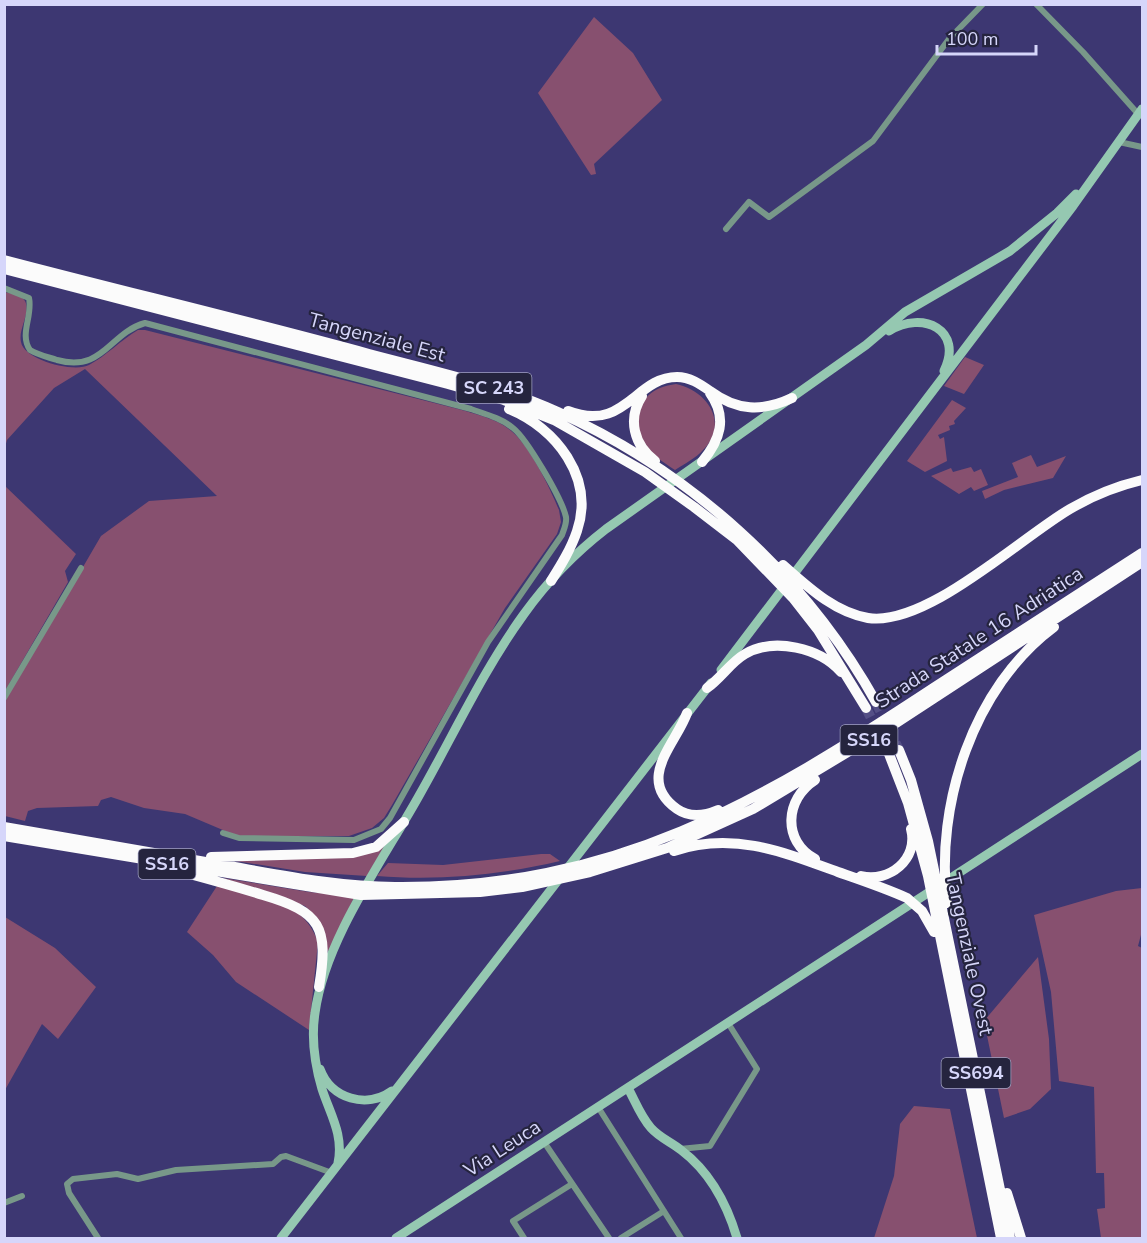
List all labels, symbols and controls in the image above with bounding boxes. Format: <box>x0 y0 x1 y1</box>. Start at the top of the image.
scale bar <box>937 18 1036 56</box>
text: 100 m <box>946 27 998 51</box>
street label: Tangenziale Est <box>306 306 449 369</box>
road number: SC 243 <box>456 373 532 403</box>
street label: Strada Statale 16 Adriatica <box>870 560 1088 715</box>
road number: SS16 <box>840 725 898 755</box>
road number: SS16 <box>138 849 195 879</box>
street label: Tangenziale Ovest <box>939 871 1000 1039</box>
road number: SS694 <box>942 1058 1010 1088</box>
street label: Via Leuca <box>458 1114 546 1184</box>

